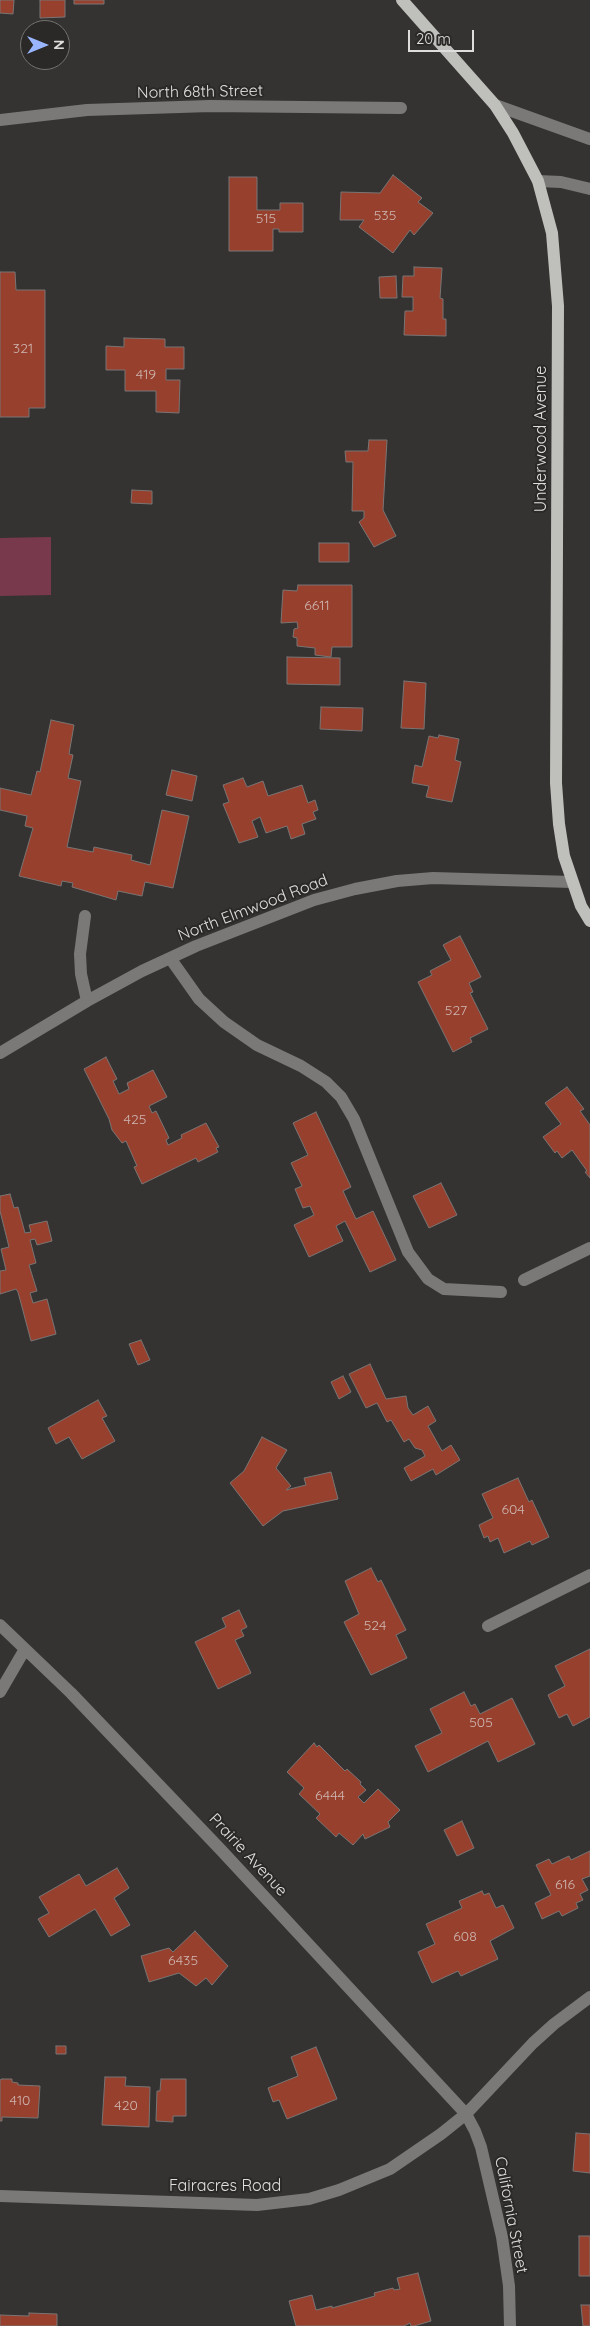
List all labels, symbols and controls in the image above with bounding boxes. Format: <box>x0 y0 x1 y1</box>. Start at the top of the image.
north arrow <box>20 20 70 70</box>
scale bar <box>410 20 476 52</box>
text: 20 m <box>416 29 451 48</box>
text: N <box>50 40 68 50</box>
street label: North 68th Street <box>137 81 263 103</box>
house number: 535 <box>374 208 396 224</box>
house number: 515 <box>256 211 276 227</box>
house number: 321 <box>13 341 33 357</box>
street label: Underwood Avenue <box>531 366 551 512</box>
house number: 419 <box>136 367 156 383</box>
house number: 6611 <box>304 598 330 614</box>
street label: North Elmwood Road <box>175 871 331 945</box>
house number: 527 <box>445 1003 467 1019</box>
house number: 425 <box>124 1112 146 1128</box>
house number: 604 <box>501 1502 525 1518</box>
house number: 524 <box>364 1618 386 1634</box>
house number: 505 <box>469 1715 493 1731</box>
house number: 6444 <box>315 1788 345 1804</box>
street label: Prairie Avenue <box>205 1810 291 1900</box>
house number: 616 <box>555 1877 575 1893</box>
house number: 608 <box>453 1929 477 1945</box>
house number: 6435 <box>168 1953 198 1969</box>
house number: 410 <box>10 2093 30 2109</box>
house number: 420 <box>114 2098 138 2114</box>
street label: California Street <box>490 2155 532 2275</box>
street label: Fairacres Road <box>169 2176 281 2196</box>

